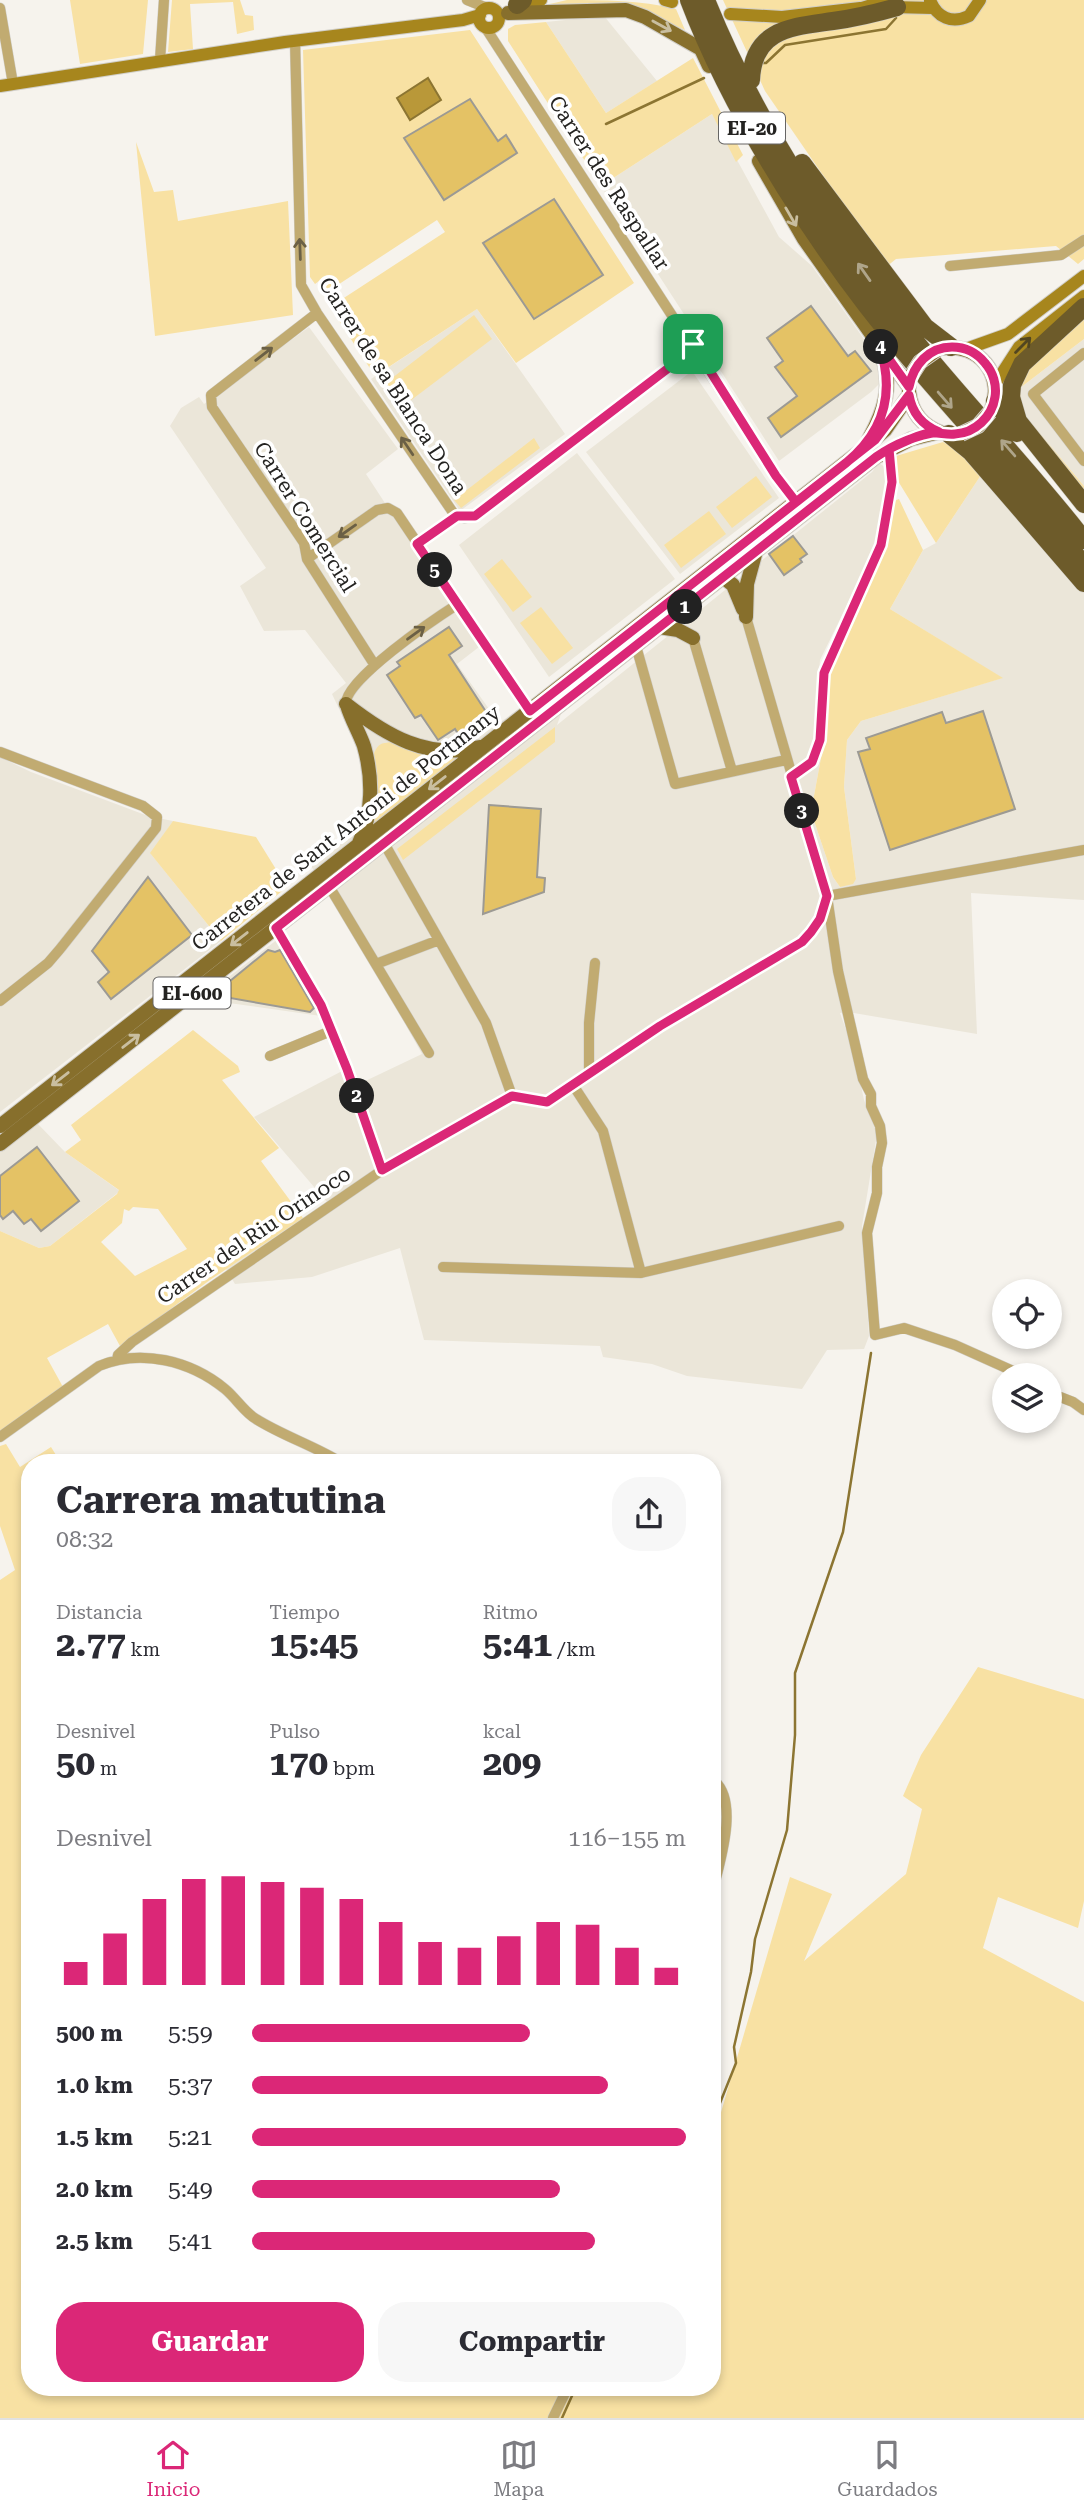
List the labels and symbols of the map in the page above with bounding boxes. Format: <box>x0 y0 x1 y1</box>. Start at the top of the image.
one-way arrow <box>652 19 672 33</box>
street label: Carrer des Raspallar <box>544 91 674 275</box>
road number: EI-20 <box>719 112 785 144</box>
one-way arrow <box>784 207 798 227</box>
one-way arrow <box>294 238 307 261</box>
one-way arrow <box>857 263 871 282</box>
street label: Carrer de sa Blanca Dona <box>314 273 473 500</box>
pin <box>663 314 723 374</box>
pin: 4 <box>864 330 898 364</box>
one-way arrow <box>1014 337 1031 354</box>
one-way arrow <box>254 347 273 362</box>
one-way arrow <box>937 390 953 408</box>
one-way arrow <box>400 436 414 456</box>
street label: Carrer Comercial <box>249 438 361 597</box>
one-way arrow <box>1000 439 1016 457</box>
one-way arrow <box>338 524 357 538</box>
pin: 5 <box>418 552 452 588</box>
pin: 1 <box>668 590 702 624</box>
one-way arrow <box>406 626 425 641</box>
street label: Carretera de Sant Antoni de Portmany <box>187 700 505 956</box>
one-way arrow <box>429 776 447 791</box>
pin: 3 <box>784 794 820 828</box>
one-way arrow <box>230 931 249 946</box>
road number: EI-600 <box>154 978 230 1009</box>
one-way arrow <box>121 1034 140 1049</box>
one-way arrow <box>52 1072 70 1087</box>
pin: 2 <box>340 1078 374 1114</box>
street label: Carrer del Riu Orinoco <box>153 1161 355 1309</box>

